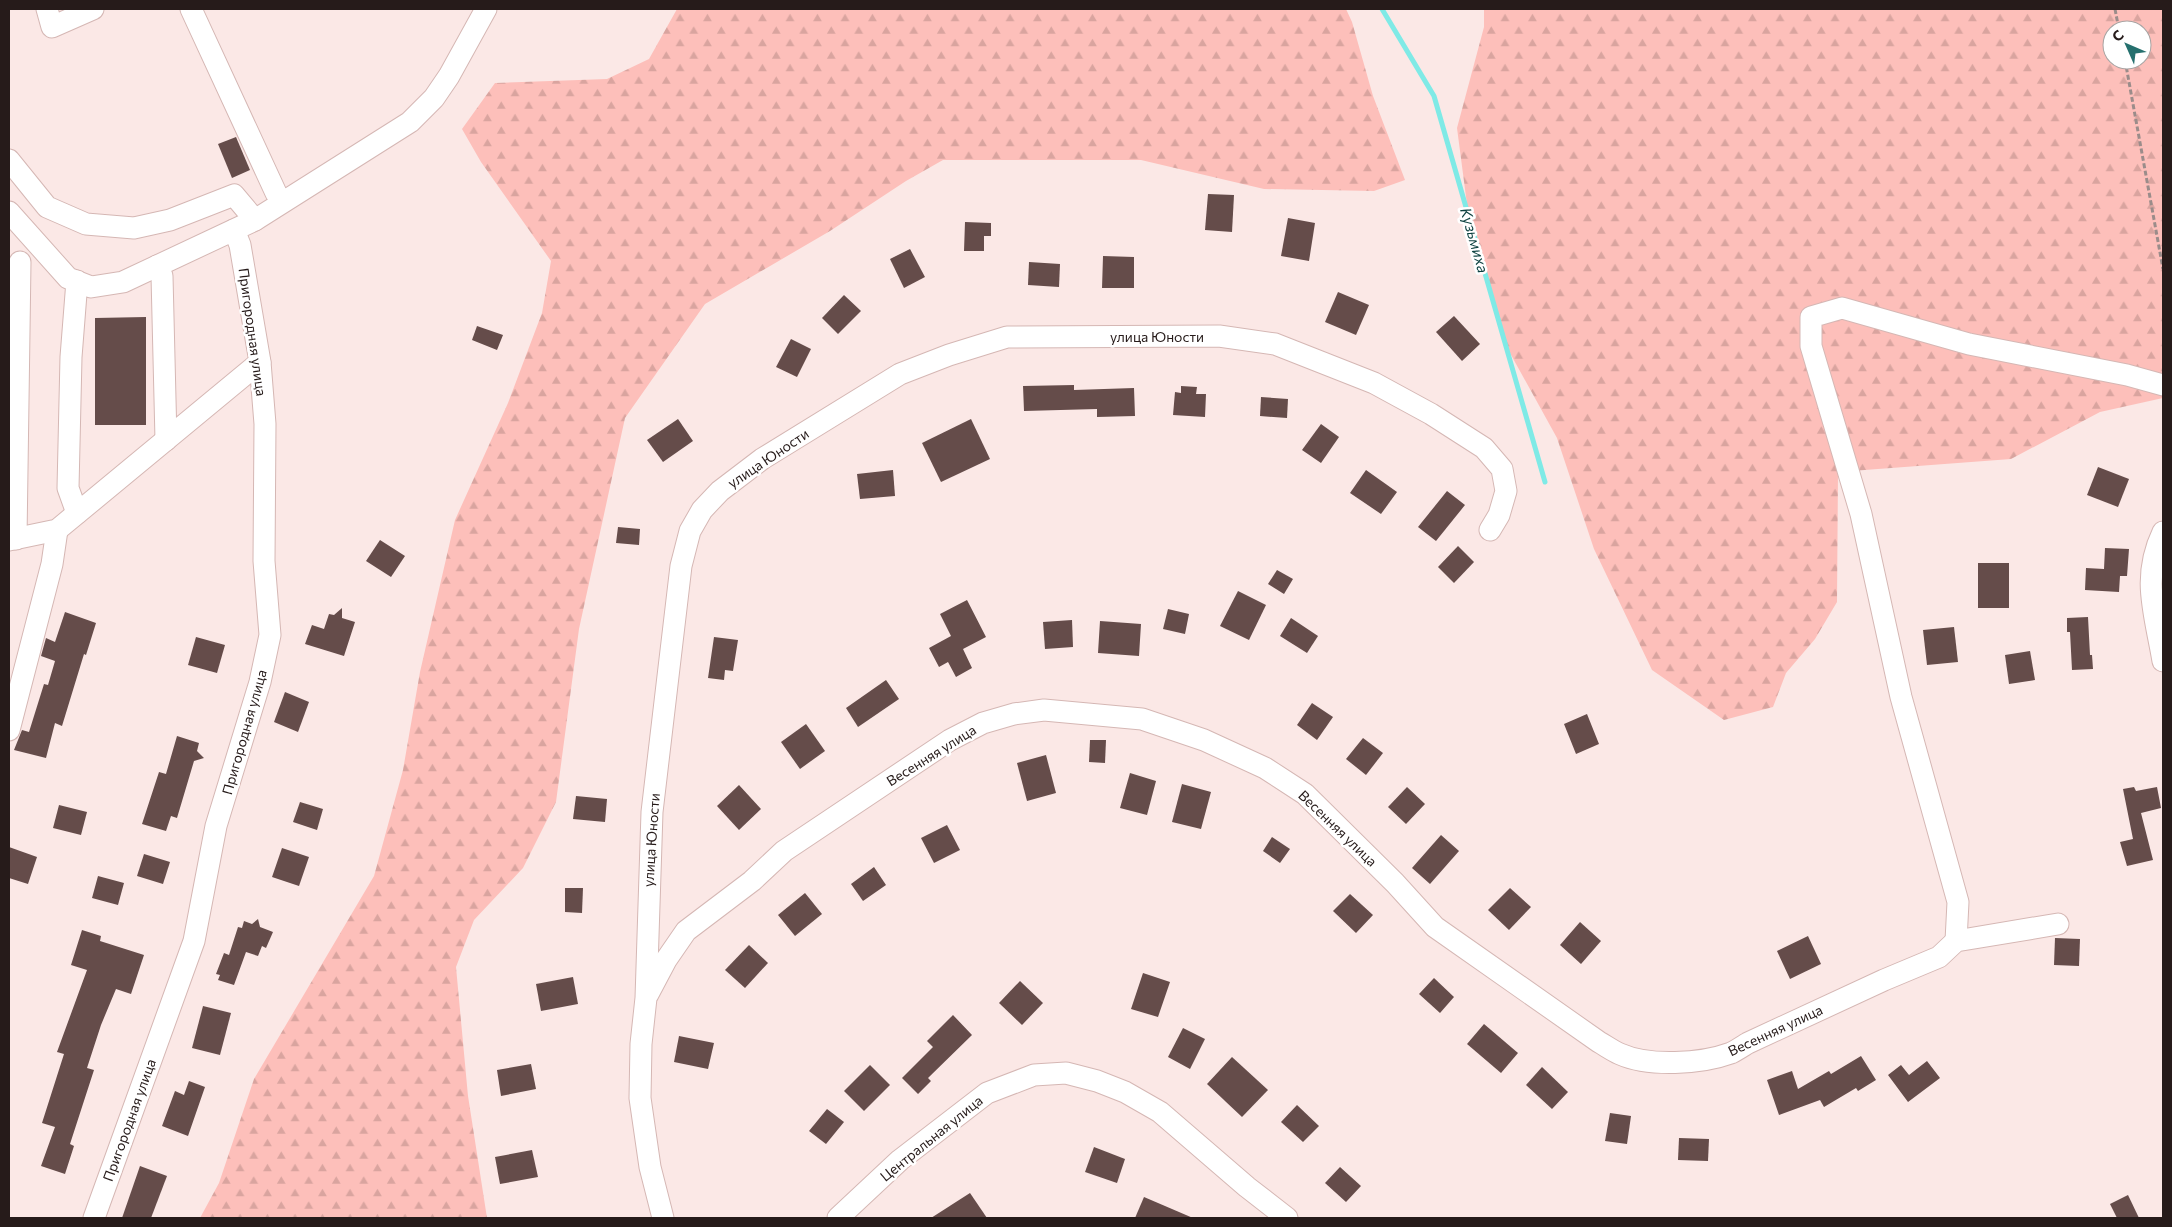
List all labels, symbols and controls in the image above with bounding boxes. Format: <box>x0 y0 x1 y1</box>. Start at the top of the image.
north arrow <box>2102 20 2152 70</box>
text: С <box>2108 26 2127 45</box>
water label: Кузьмиха <box>1457 205 1493 275</box>
street label: Пригородная улица <box>236 267 270 397</box>
street label: улица Юности <box>1110 328 1204 345</box>
street label: улица Юности <box>724 425 812 491</box>
street label: Пригородная улица <box>218 668 270 796</box>
street label: Весенняя улица <box>883 721 979 789</box>
street label: Весенняя улица <box>1295 786 1381 870</box>
street label: улица Юности <box>639 793 663 887</box>
street label: Весенняя улица <box>1725 1001 1825 1059</box>
street label: Пригородная улица <box>99 1056 159 1184</box>
street label: Центральная улица <box>876 1091 986 1185</box>

